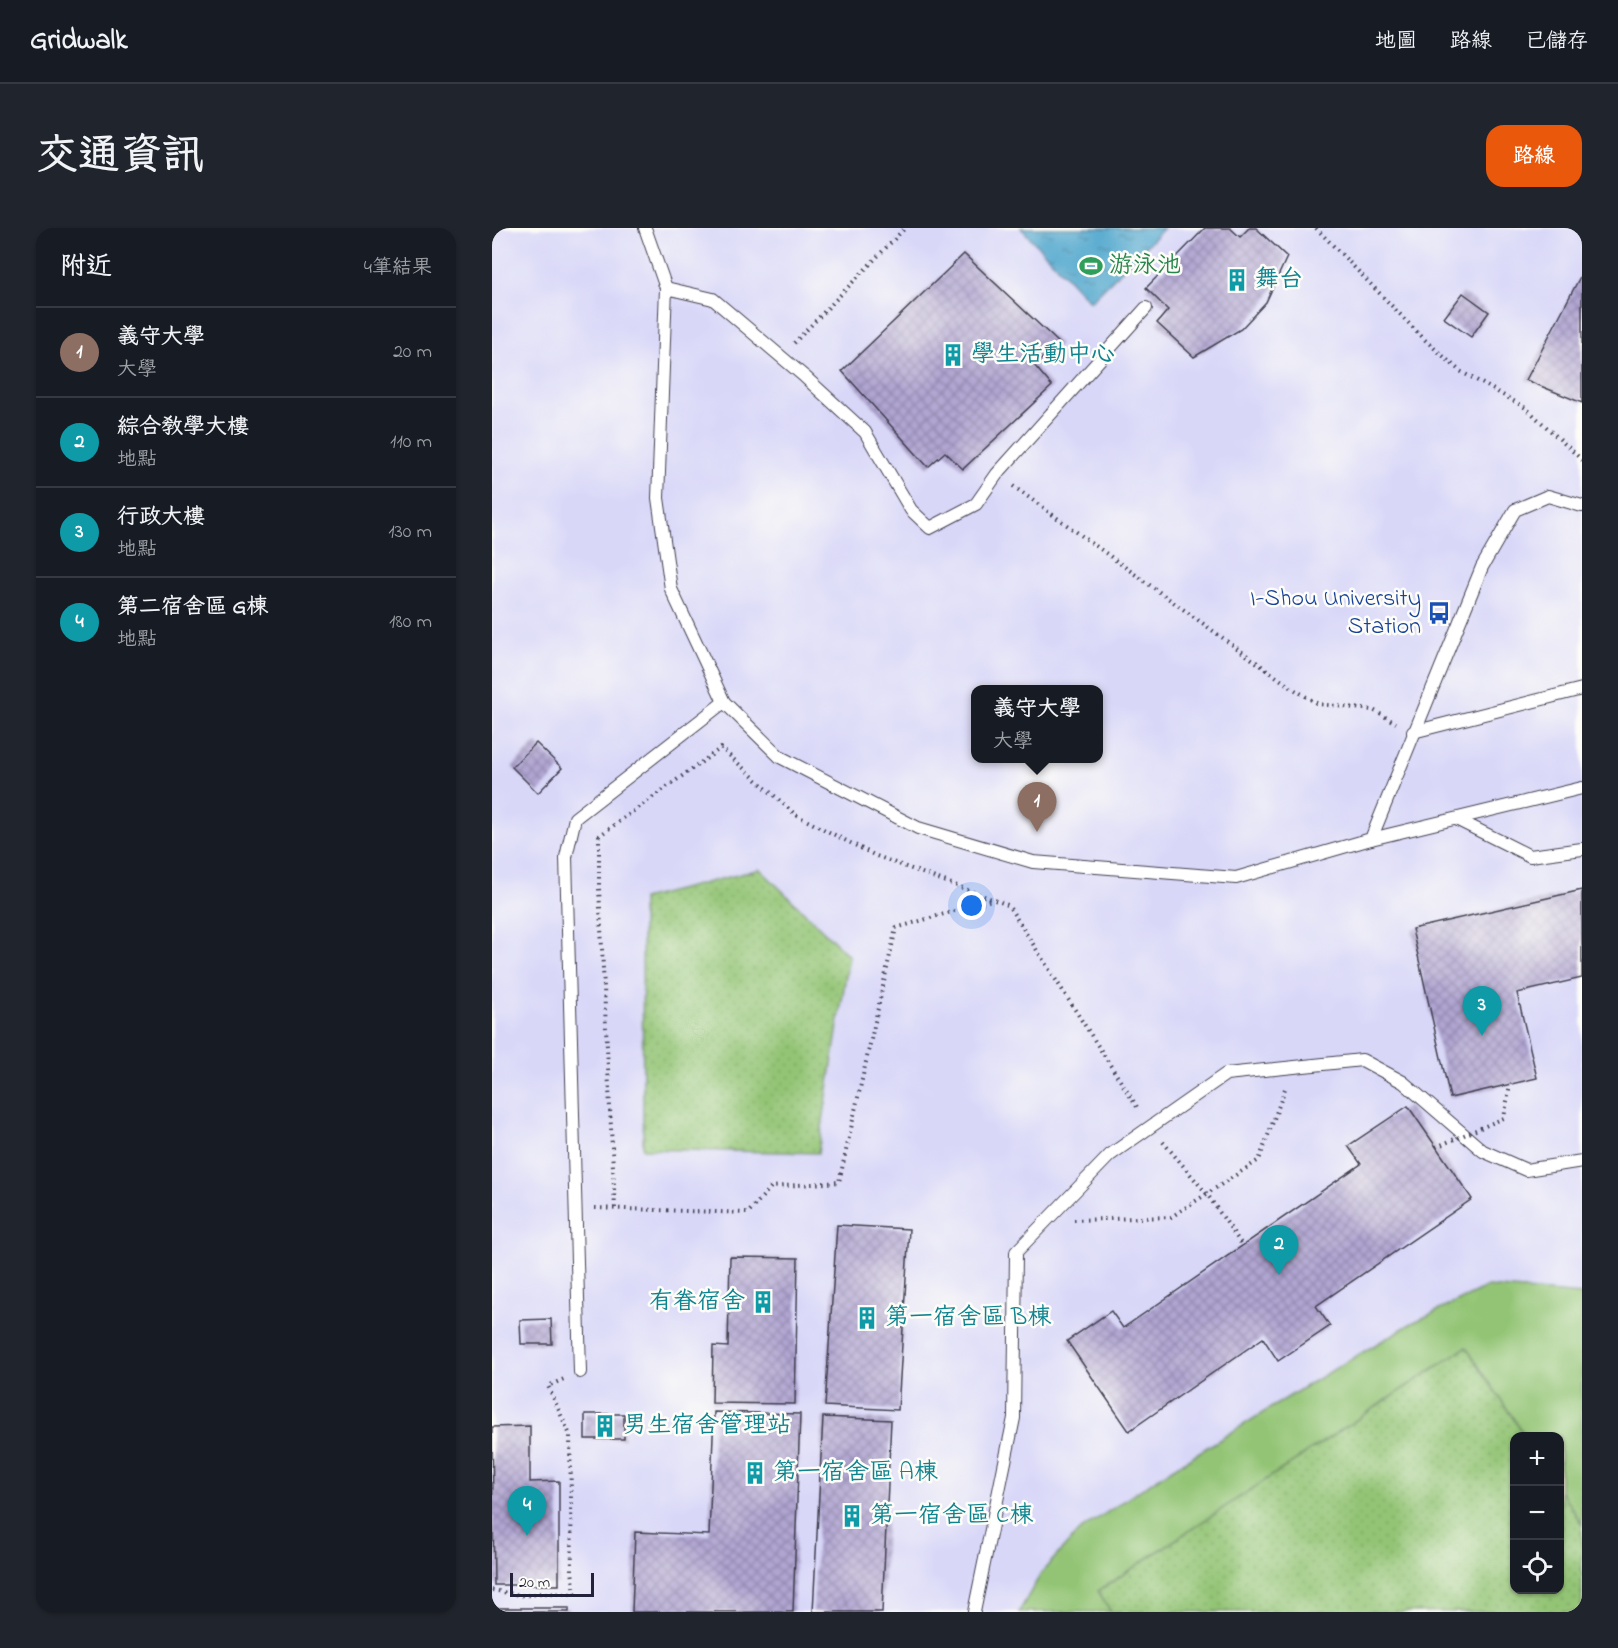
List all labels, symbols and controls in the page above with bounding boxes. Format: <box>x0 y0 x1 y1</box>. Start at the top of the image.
text: Gridwalk <box>30 21 127 62</box>
text: 地圖 <box>1375 27 1417 57</box>
text: 路線 <box>1450 27 1492 57</box>
text: 已儲存 <box>1525 27 1588 57</box>
button: 路線 <box>1486 125 1582 187</box>
text: 交通資訊 <box>36 127 204 188</box>
text: 附近 <box>60 249 112 287</box>
place label: 游泳池 <box>1109 249 1181 284</box>
sports icon: 游泳池 <box>1078 253 1104 279</box>
text: 4筆結果 <box>364 254 432 283</box>
place label: 舞台 <box>1255 263 1303 298</box>
building icon: 舞台 <box>1224 267 1250 293</box>
text: 義守大學 <box>117 322 205 354</box>
text: 1 <box>76 338 83 367</box>
text: 20 m <box>393 338 432 367</box>
place label: 學生活動中心 <box>971 338 1115 373</box>
building icon: 學生活動中心 <box>940 342 966 368</box>
text: 大學 <box>117 356 157 385</box>
text: 綜合教學大樓 <box>117 412 249 444</box>
text: 2 <box>75 428 84 457</box>
text: 110 m <box>390 428 432 457</box>
text: 地點 <box>117 446 157 475</box>
text: 行政大樓 <box>117 502 205 534</box>
text: 3 <box>75 518 84 547</box>
text: 130 m <box>388 518 432 547</box>
text: 地點 <box>117 536 157 565</box>
place label: I-Shou University Station <box>1250 582 1421 645</box>
text: 第二宿舍區 G棟 <box>117 592 268 624</box>
bus stop icon: I-Shou University Station <box>1426 600 1452 626</box>
text: 4 <box>75 608 84 637</box>
text: 180 m <box>389 608 432 637</box>
text: 地點 <box>117 626 157 655</box>
popup <box>971 685 1103 763</box>
text: 義守大學 <box>993 694 1081 726</box>
text: 大學 <box>993 728 1033 757</box>
pin: 1 <box>1018 782 1056 832</box>
your location <box>957 891 986 920</box>
pin: 3 <box>1462 986 1502 1036</box>
pin: 2 <box>1260 1226 1298 1275</box>
place label: 有眷宿舍 <box>649 1285 745 1320</box>
building icon: 有眷宿舍 <box>750 1289 776 1315</box>
place label: 第一宿舍區 B棟 <box>885 1301 1052 1336</box>
building icon: 第一宿舍區 B棟 <box>854 1305 880 1331</box>
place label: 男生宿舍管理站 <box>623 1409 791 1444</box>
building icon: 男生宿舍管理站 <box>592 1413 618 1439</box>
map controls <box>1510 1432 1564 1594</box>
button: + <box>1510 1432 1564 1486</box>
place label: 第一宿舍區 A棟 <box>773 1456 939 1491</box>
building icon: 第一宿舍區 A棟 <box>742 1460 768 1486</box>
pin: 4 <box>507 1486 546 1536</box>
button: − <box>1510 1486 1564 1540</box>
place label: 第一宿舍區 C棟 <box>870 1499 1034 1534</box>
building icon: 第一宿舍區 C棟 <box>839 1503 865 1529</box>
button: locate <box>1510 1540 1564 1594</box>
scale bar <box>510 1570 594 1598</box>
text: 20 m <box>519 1571 550 1595</box>

